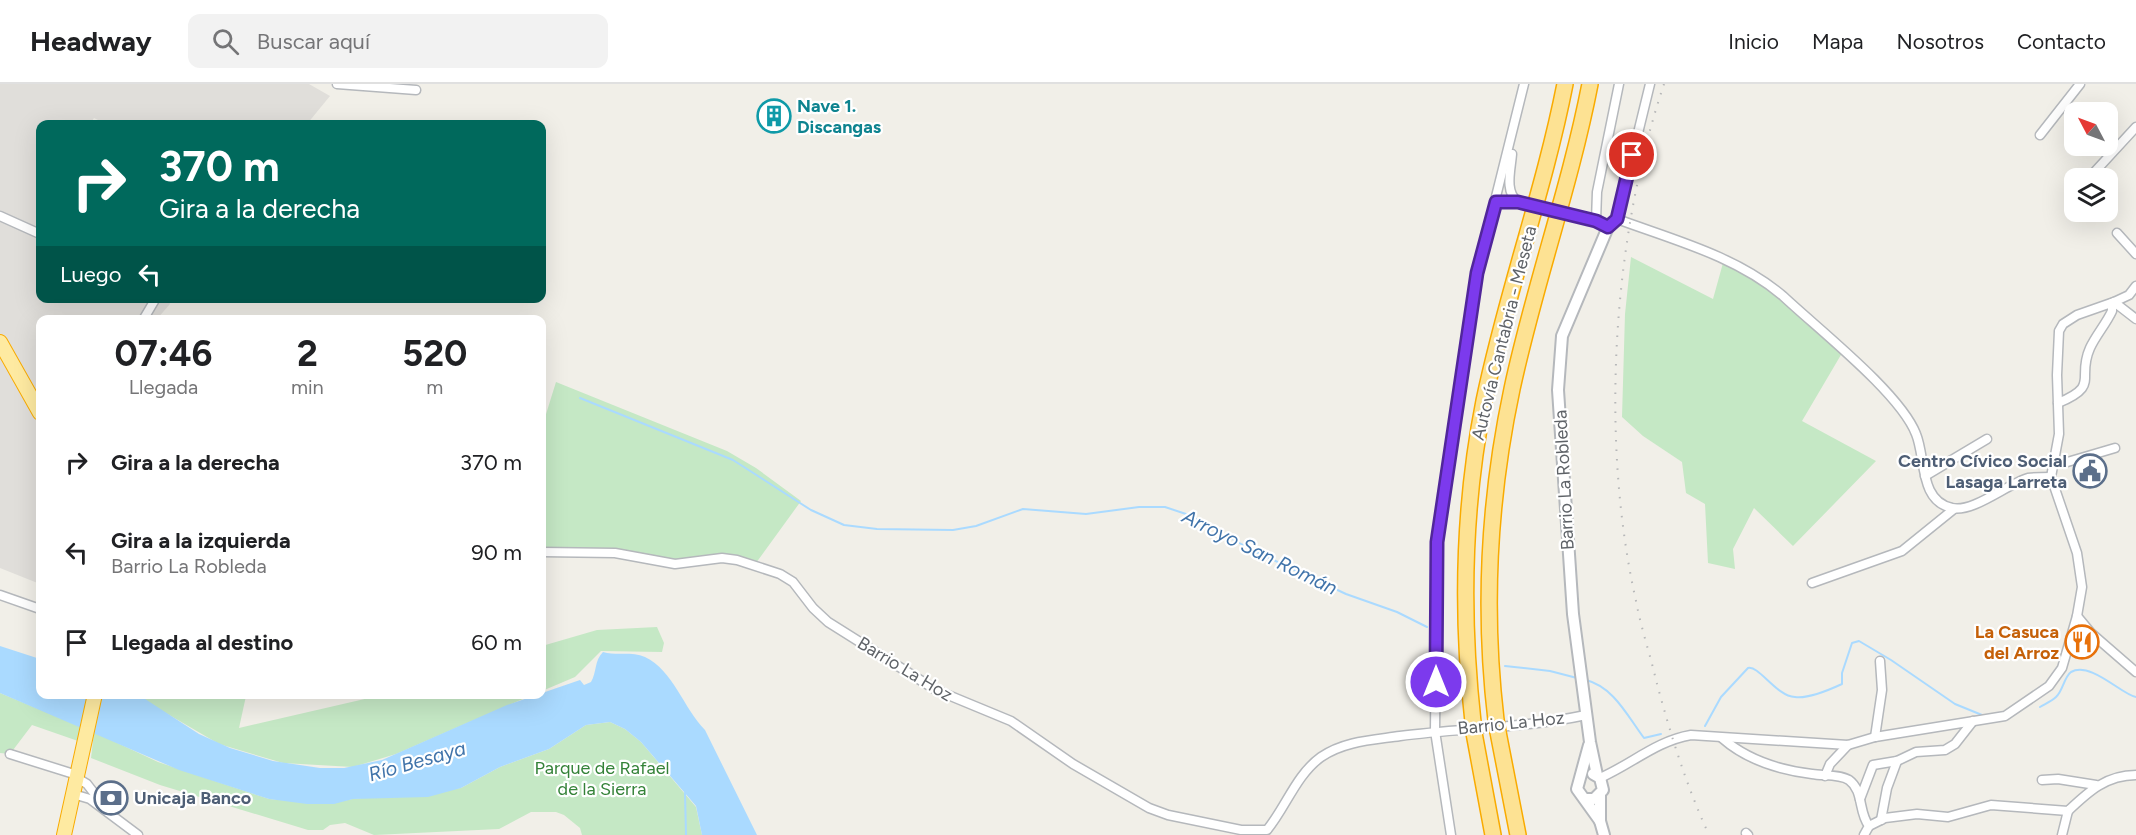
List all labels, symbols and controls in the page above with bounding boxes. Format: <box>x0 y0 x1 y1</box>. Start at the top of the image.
search box <box>188 14 608 68</box>
text: Headway <box>30 24 152 58</box>
icon: search <box>209 25 242 58</box>
text: Buscar aquí <box>257 28 370 55</box>
text: Inicio <box>1728 29 1779 54</box>
text: Mapa <box>1812 29 1864 54</box>
text: Nosotros <box>1897 29 1984 54</box>
text: Contacto <box>2017 29 2106 54</box>
place label: Nave 1. Discangas <box>797 95 882 138</box>
building icon: Nave 1. Discangas <box>756 98 792 134</box>
north arrow <box>2064 102 2118 156</box>
map controls <box>2064 102 2118 222</box>
pin <box>1606 129 1657 180</box>
icon: arrive <box>1615 138 1648 171</box>
text: 370 m <box>159 141 280 192</box>
icon: right <box>60 144 138 222</box>
button: layers <box>2064 168 2118 222</box>
text: Gira a la derecha <box>159 192 360 225</box>
street label: Autovía Cantabria - Meseta <box>1467 224 1541 442</box>
icon: left <box>133 258 166 291</box>
text: Luego <box>60 261 121 288</box>
text: 07:46 <box>115 332 212 375</box>
text: 2 <box>297 332 318 375</box>
text: 520 <box>402 332 467 375</box>
text: Llegada <box>129 375 198 399</box>
text: min <box>291 375 324 399</box>
text: m <box>426 375 443 399</box>
street label: Barrio La Robleda <box>1549 409 1579 551</box>
icon: right <box>60 446 93 479</box>
text: Gira a la derecha <box>111 449 280 476</box>
text: 370 m <box>460 449 522 476</box>
place label: Centro Cívico Social Lasaga Larreta <box>1898 450 2067 493</box>
public building icon: Centro Cívico Social Lasaga Larreta <box>2072 453 2108 489</box>
water label: Arroyo San Román <box>1178 504 1341 600</box>
text: Gira a la izquierda <box>111 527 291 554</box>
icon: left <box>60 536 93 569</box>
text: 90 m <box>471 539 522 566</box>
text: Barrio La Robleda <box>111 554 267 578</box>
place label: La Casuca del Arroz <box>1975 621 2059 664</box>
restaurant icon: La Casuca del Arroz <box>2064 624 2100 660</box>
icon: arrive <box>60 626 93 659</box>
text: Llegada al destino <box>111 629 293 656</box>
text: 60 m <box>471 629 522 656</box>
street label: Barrio La Hoz <box>853 632 957 706</box>
position arrow <box>1404 650 1468 714</box>
street label: Barrio La Hoz <box>1457 706 1566 740</box>
water label: Río Besaya <box>366 736 469 786</box>
park label: Parque de Rafael de la Sierra <box>534 757 670 800</box>
bank icon: Unicaja Banco <box>93 780 129 816</box>
place label: Unicaja Banco <box>134 787 251 809</box>

